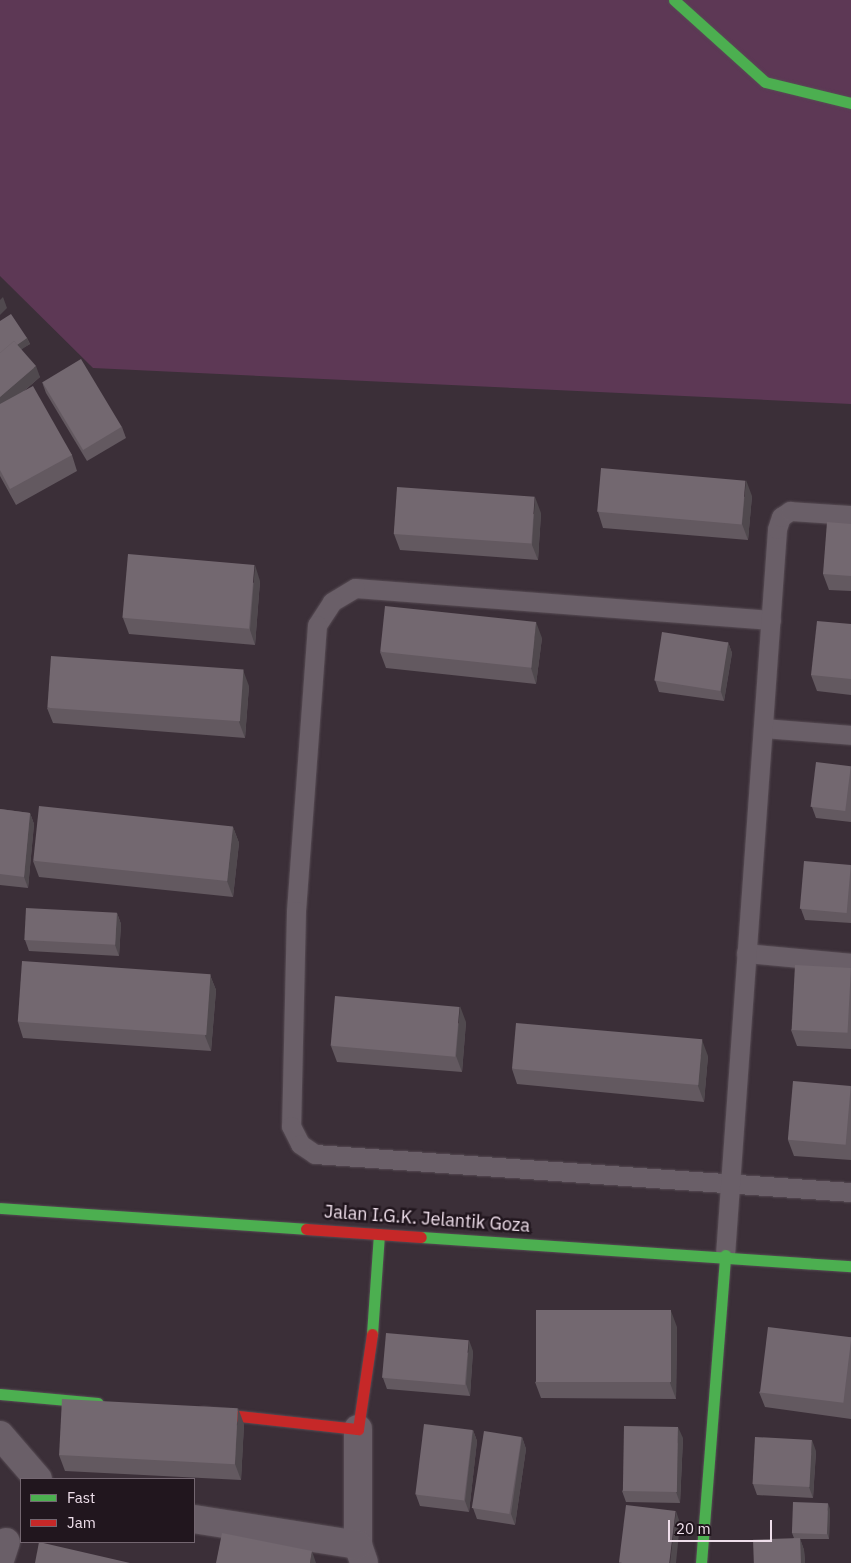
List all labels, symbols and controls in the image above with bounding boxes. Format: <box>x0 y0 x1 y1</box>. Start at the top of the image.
street label: Jalan I.G.K. Jelantik Goza <box>323 1201 531 1237</box>
legend <box>20 1478 195 1543</box>
text: Fast <box>67 1488 95 1507</box>
scale bar <box>671 1510 775 1542</box>
text: Jam <box>67 1513 96 1532</box>
text: 20 m <box>676 1519 711 1538</box>

